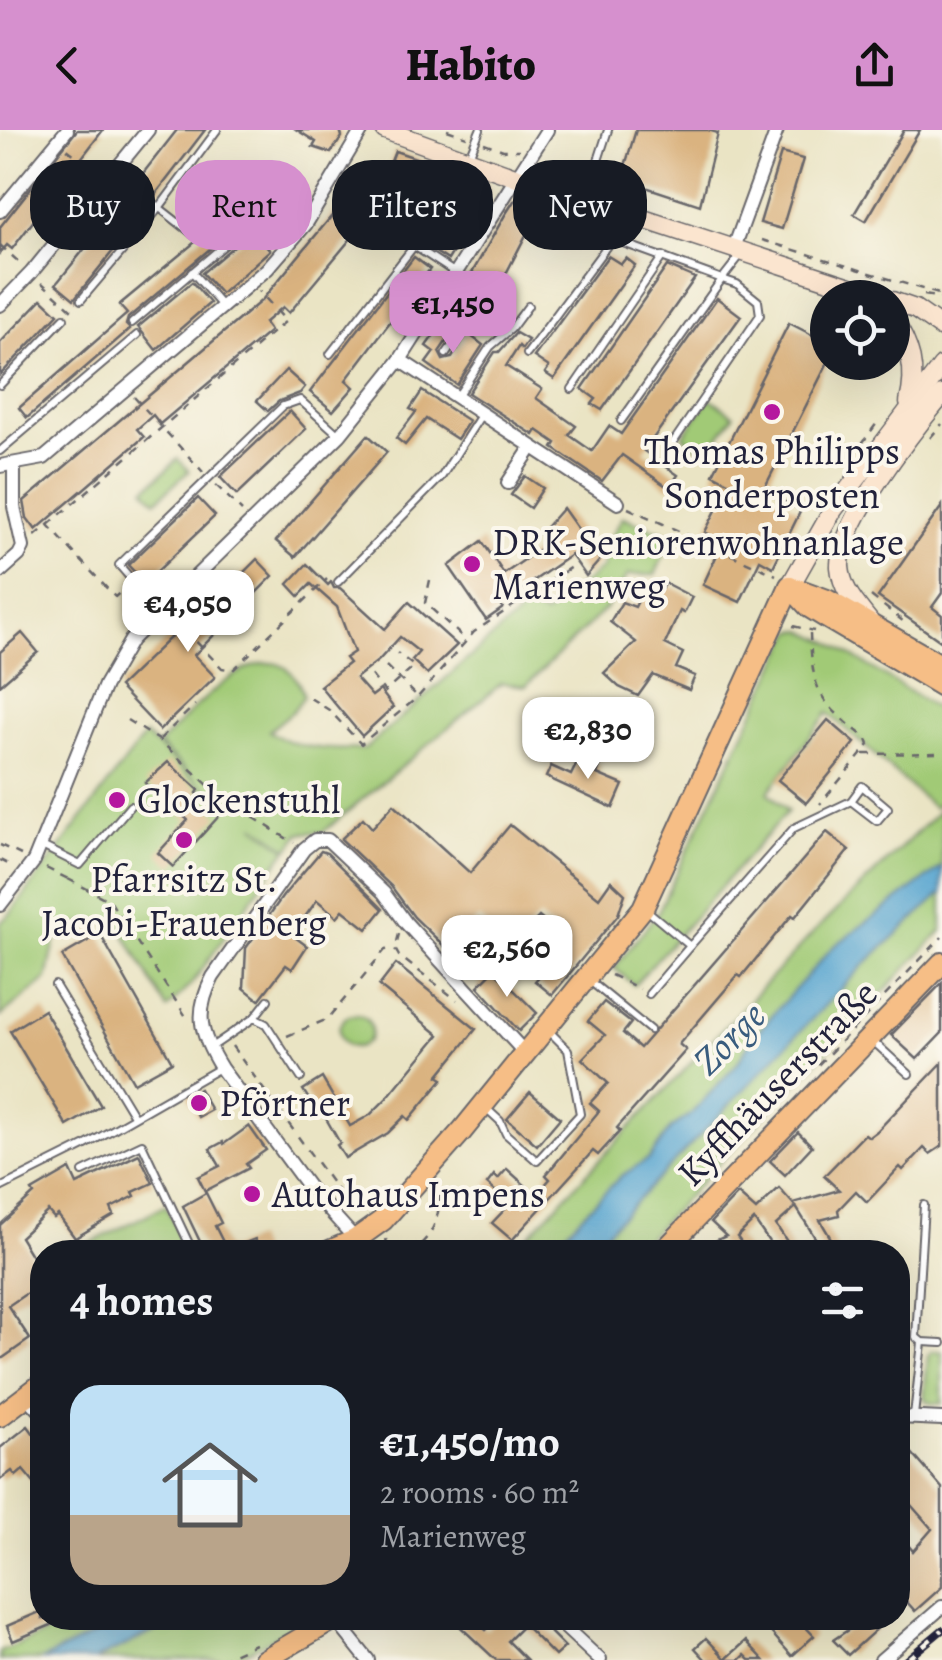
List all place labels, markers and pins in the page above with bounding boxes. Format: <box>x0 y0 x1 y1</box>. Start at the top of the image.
pin: €1,450 <box>372 271 534 356</box>
marker: Thomas Philipps Sonderposten <box>761 401 783 423</box>
place label: Thomas Philipps Sonderposten <box>644 425 900 521</box>
place label: DRK-Seniorenwohnanlage Marienweg <box>492 516 904 612</box>
marker: DRK-Seniorenwohnanlage Marienweg <box>461 553 483 575</box>
pin: €4,050 <box>107 570 269 655</box>
pin: €2,830 <box>507 697 669 782</box>
place label: Glockenstuhl <box>137 774 340 826</box>
marker: Glockenstuhl <box>106 789 128 811</box>
marker: Pfarrsitz St. Jacobi-Frauenberg <box>173 829 195 851</box>
place label: Pfarrsitz St. Jacobi-Frauenberg <box>41 853 327 949</box>
pin: €2,560 <box>426 915 588 1000</box>
place label: Pförtner <box>219 1077 350 1129</box>
marker: Pförtner <box>188 1092 210 1114</box>
place label: Autohaus Impens <box>271 1168 545 1220</box>
marker: Autohaus Impens <box>241 1183 263 1205</box>

